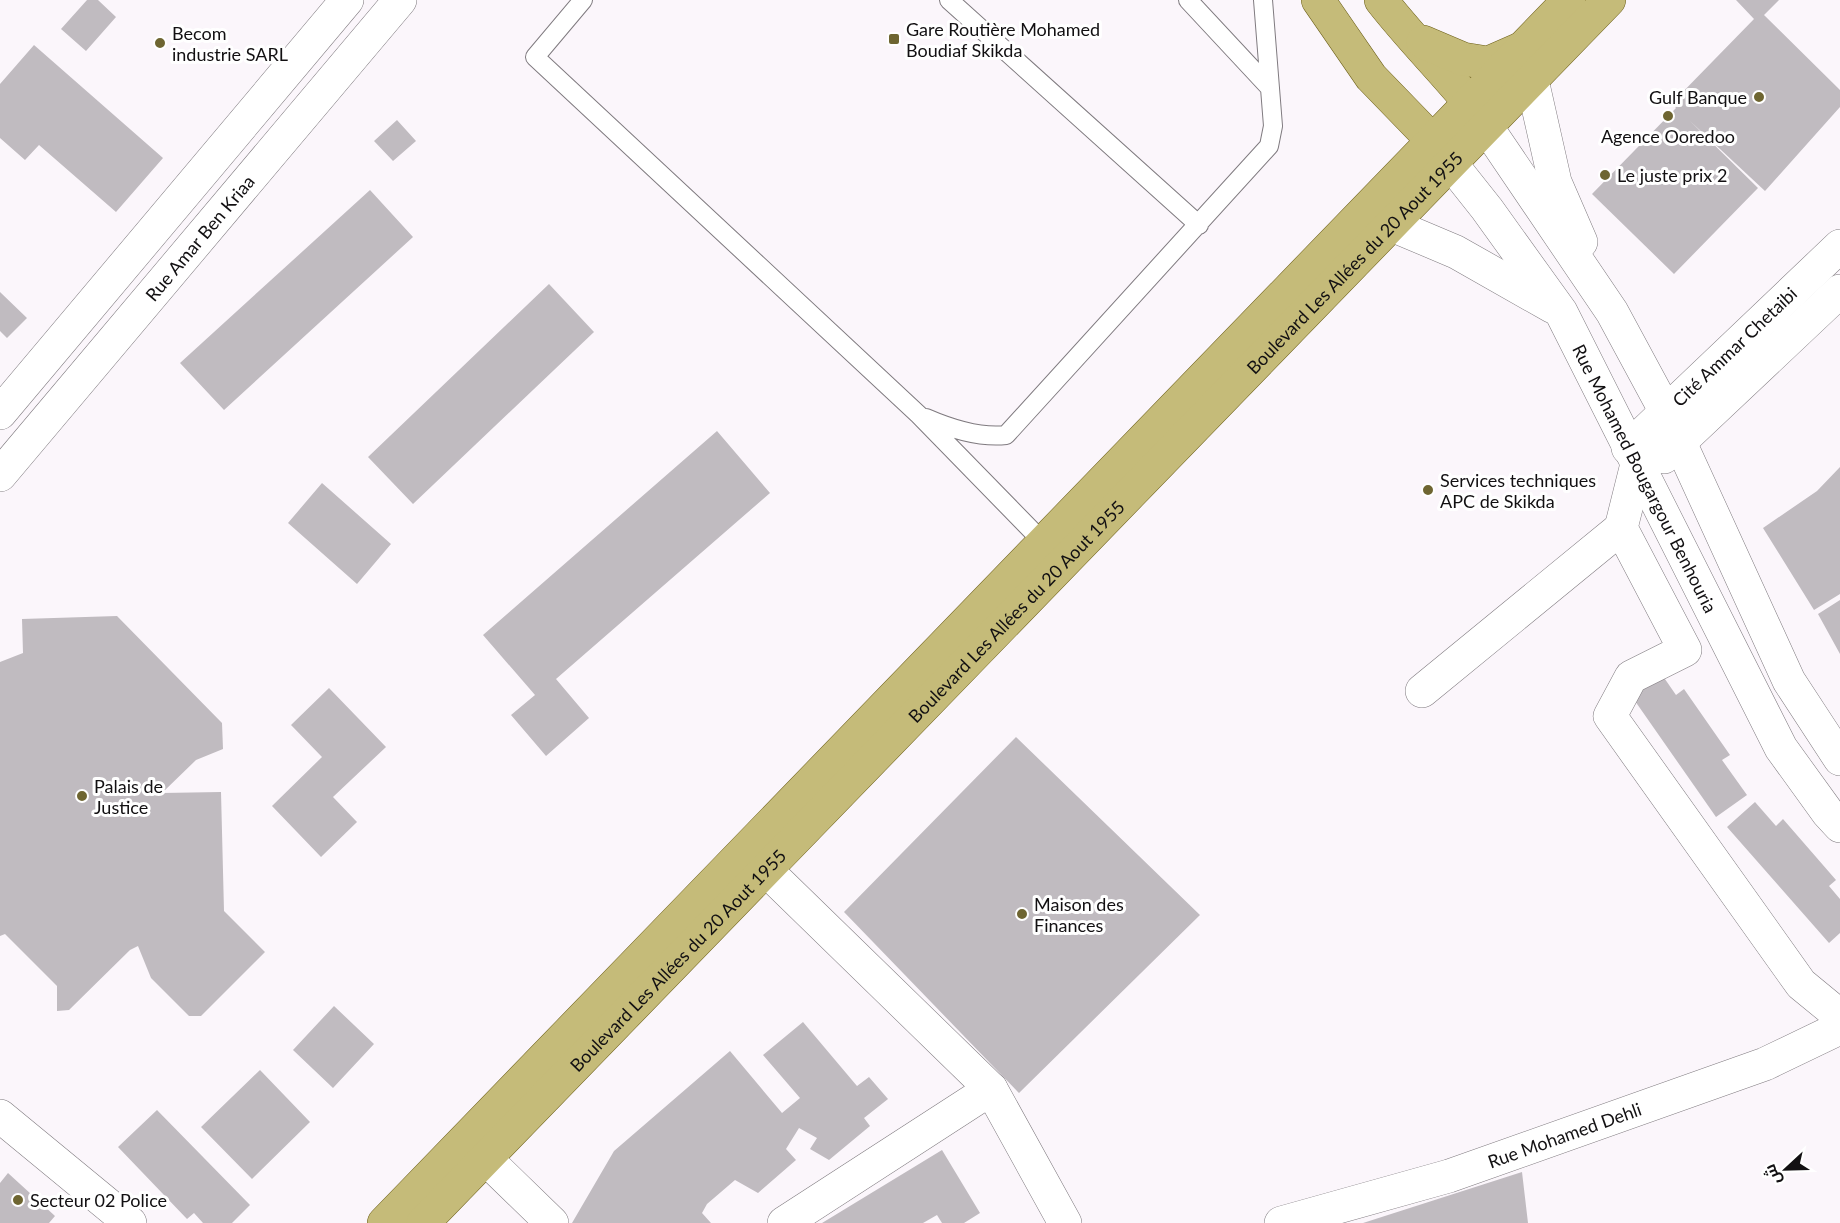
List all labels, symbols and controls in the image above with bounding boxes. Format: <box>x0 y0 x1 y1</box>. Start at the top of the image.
place label: Gare Routière Mohamed Boudiaf Skikda <box>906 18 1100 61</box>
place label: Becom industrie SARL <box>172 22 288 65</box>
marker: Gare Routière Mohamed Boudiaf Skikda <box>887 32 901 46</box>
marker: Becom industrie SARL <box>153 36 167 50</box>
place label: Gulf Banque <box>1649 86 1747 108</box>
marker: Gulf Banque <box>1752 90 1766 104</box>
marker: Agence Ooredoo <box>1661 109 1675 123</box>
place label: Agence Ooredoo <box>1601 125 1735 147</box>
street label: Boulevard Les Allées du 20 Aout 1955 <box>1242 147 1467 378</box>
place label: Le juste prix 2 <box>1617 164 1727 186</box>
marker: Le juste prix 2 <box>1598 168 1612 182</box>
street label: Rue Amar Ben Kriaa <box>140 171 259 305</box>
street label: Cité Ammar Chetaibi <box>1668 282 1801 411</box>
street label: Rue Mohamed Bougargour Benhouria <box>1568 340 1722 616</box>
place label: Services techniques APC de Skikda <box>1440 469 1596 512</box>
marker: Services techniques APC de Skikda <box>1421 483 1435 497</box>
street label: Boulevard Les Allées du 20 Aout 1955 <box>903 496 1129 727</box>
place label: Palais de Justice <box>94 775 163 818</box>
marker: Palais de Justice <box>75 789 89 803</box>
street label: Boulevard Les Allées du 20 Aout 1955 <box>565 845 790 1076</box>
place label: Maison des Finances <box>1034 893 1124 936</box>
marker: Maison des Finances <box>1015 907 1029 921</box>
street label: Rue Mohamed Dehli <box>1485 1098 1644 1172</box>
north arrow <box>1756 1139 1816 1199</box>
text: ش <box>1759 1161 1785 1188</box>
place label: Secteur 02 Police <box>30 1189 167 1211</box>
marker: Secteur 02 Police <box>11 1193 25 1207</box>

